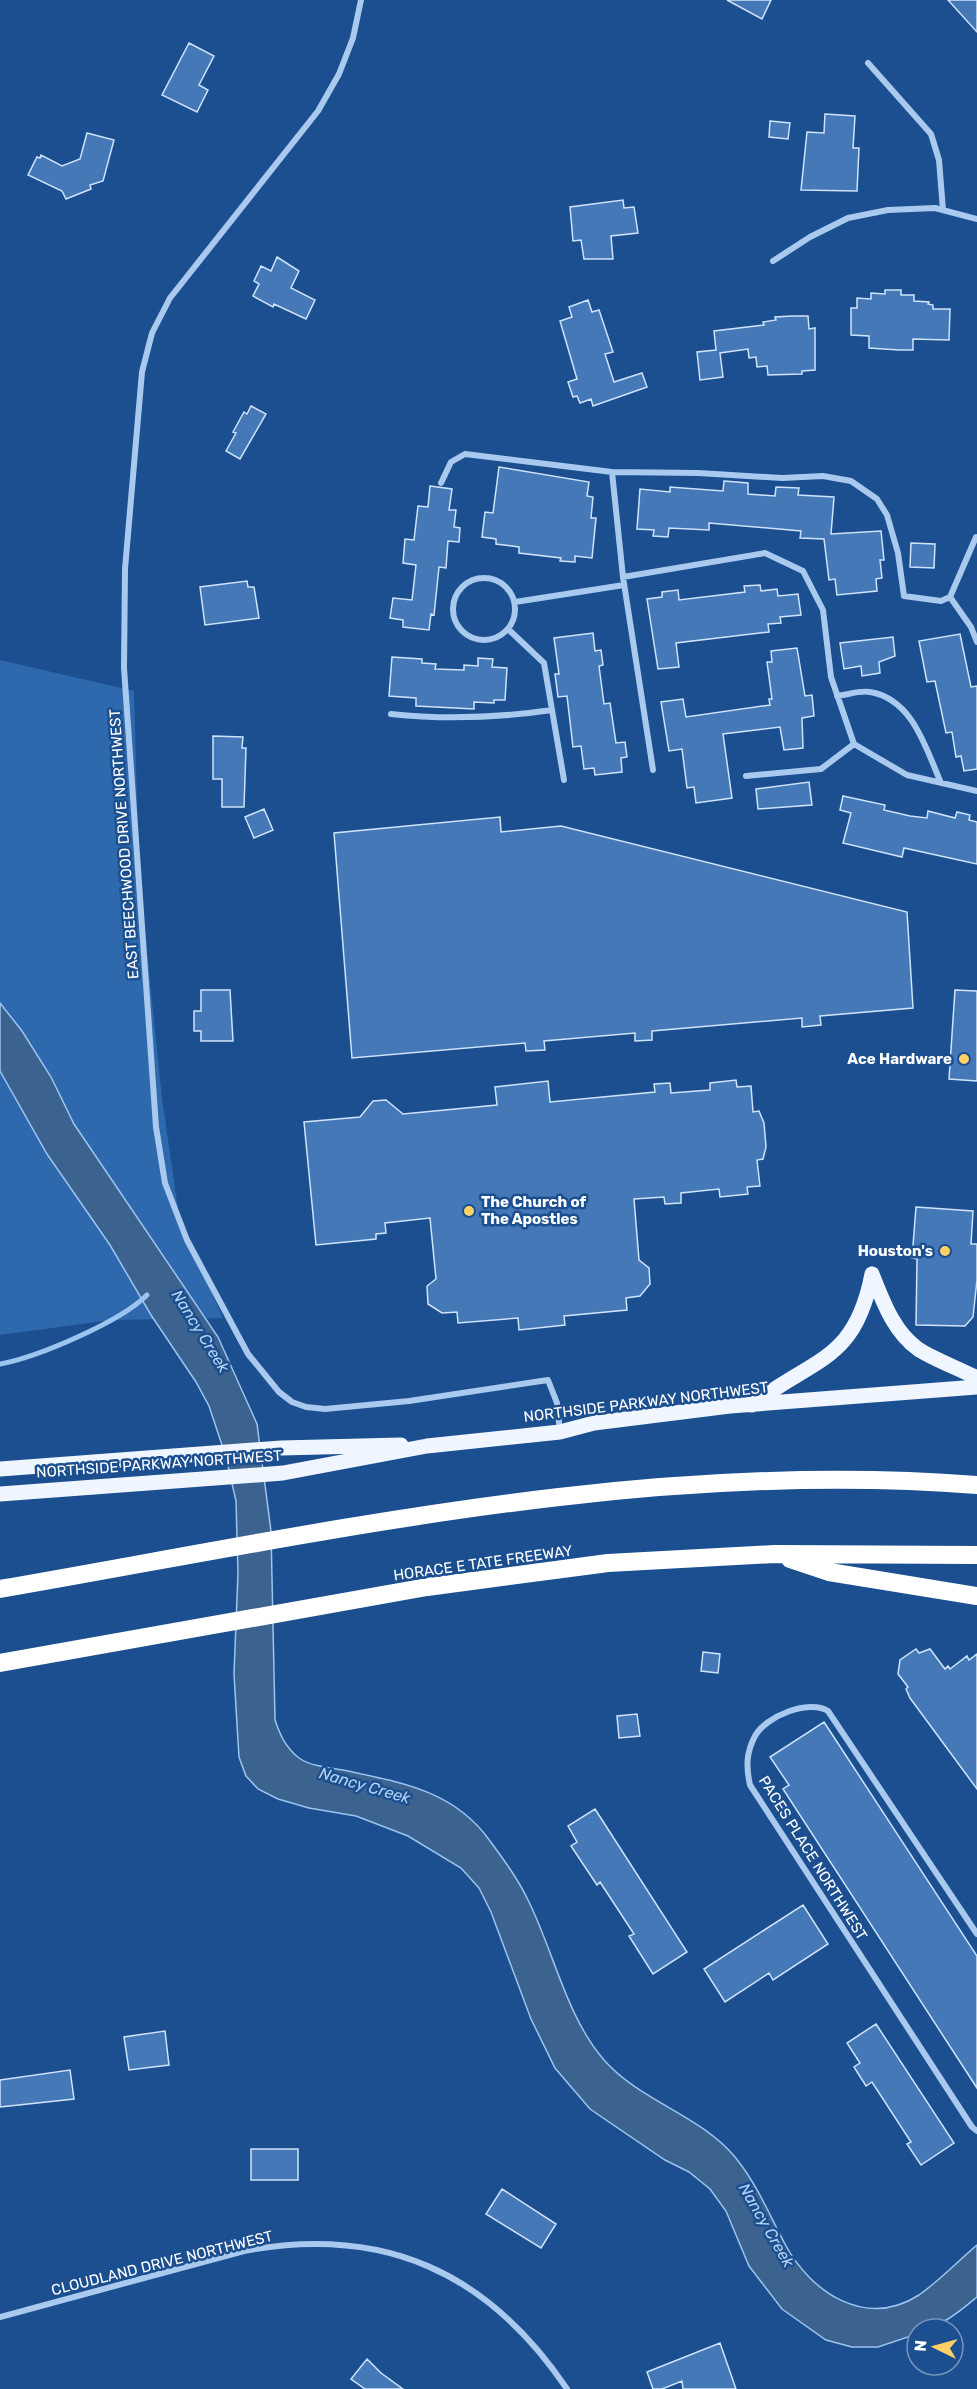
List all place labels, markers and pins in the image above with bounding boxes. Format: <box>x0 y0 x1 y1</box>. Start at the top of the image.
place label: Ace Hardware <box>847 1050 952 1068</box>
marker: Ace Hardware <box>957 1052 971 1066</box>
place label: The Church of The Apostles <box>481 1193 587 1228</box>
marker: The Church of The Apostles <box>462 1204 476 1218</box>
place label: Houston's <box>858 1242 933 1260</box>
marker: Houston's <box>938 1244 952 1258</box>

